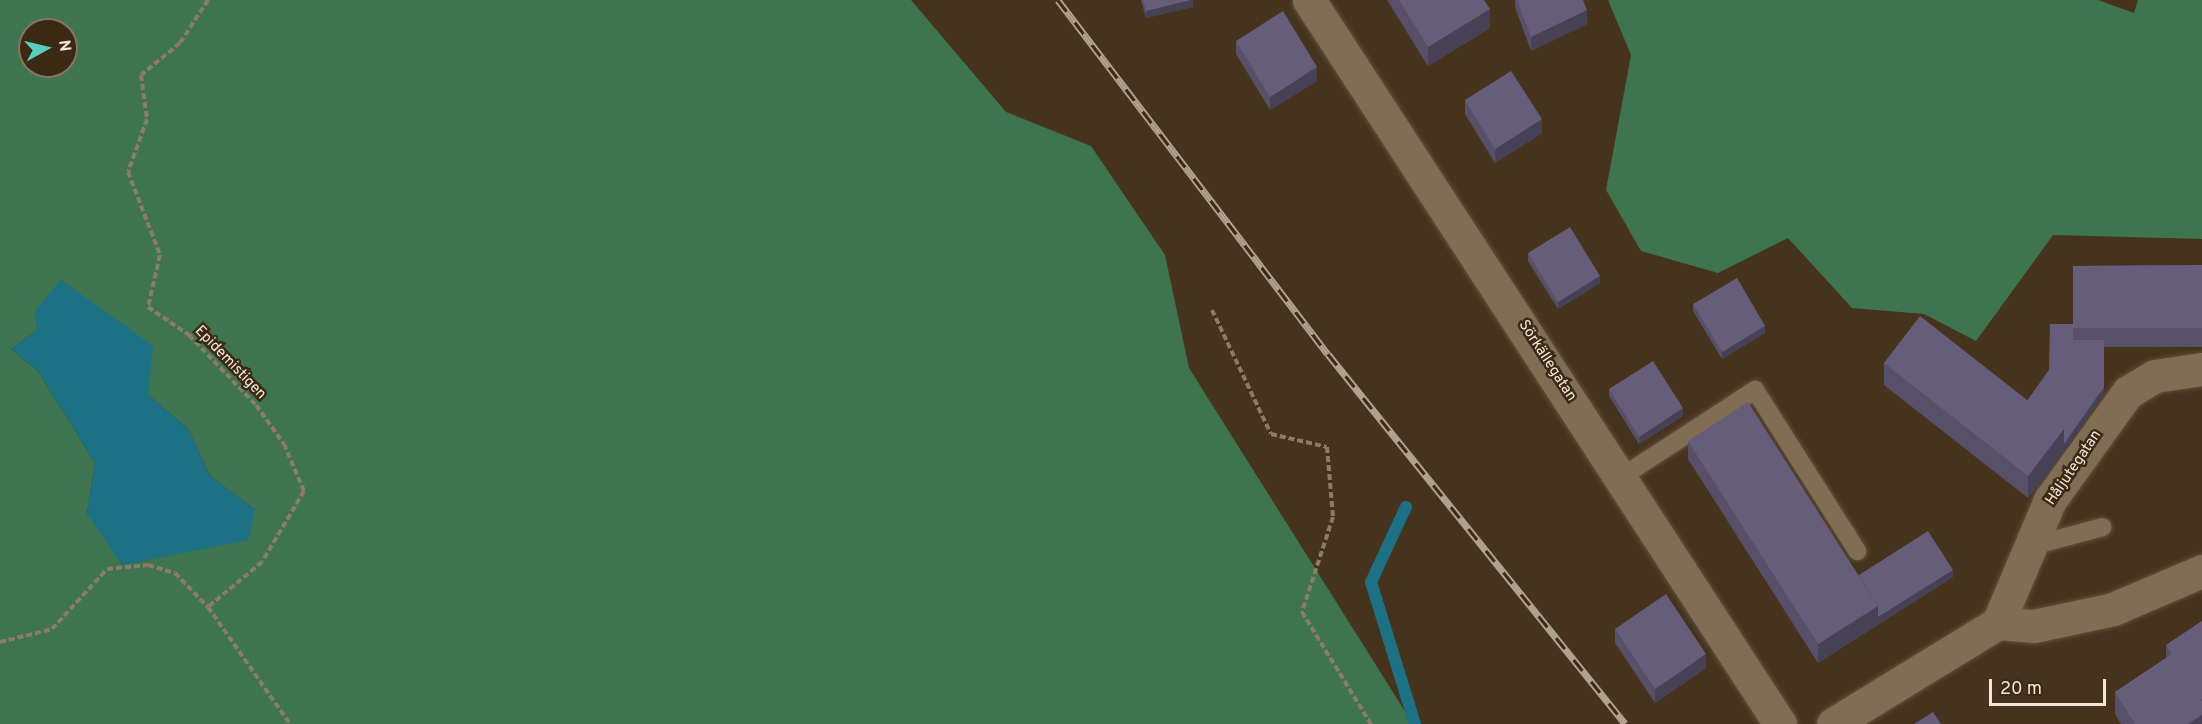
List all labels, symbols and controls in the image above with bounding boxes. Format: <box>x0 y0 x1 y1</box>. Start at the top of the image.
north arrow <box>18 18 78 78</box>
text: N <box>53 39 75 53</box>
street label: Sörkällegatan <box>1514 317 1580 405</box>
street label: Epidemistigen <box>190 322 270 404</box>
street label: Håljutegatan <box>2042 427 2106 509</box>
scale bar <box>1992 667 2109 705</box>
text: 20 m <box>2000 678 2042 701</box>

